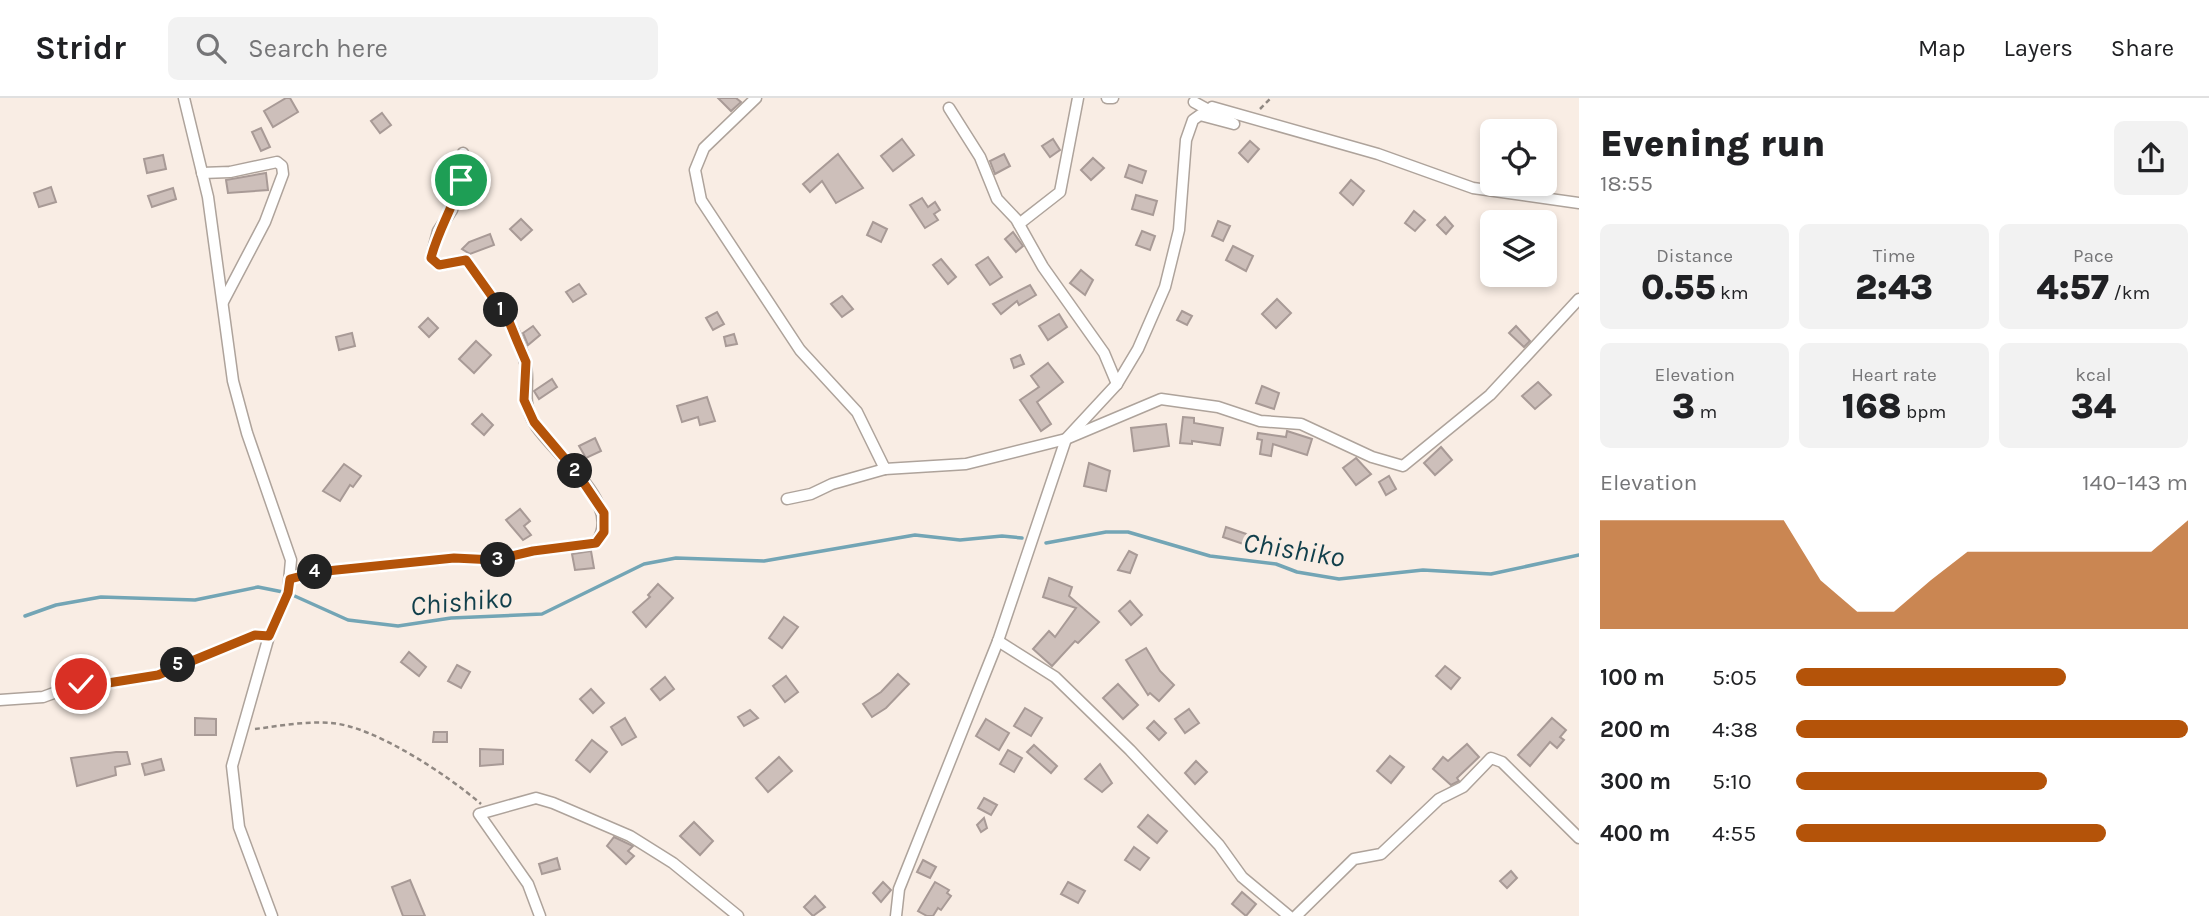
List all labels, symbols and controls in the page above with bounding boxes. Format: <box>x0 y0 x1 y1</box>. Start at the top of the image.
search box <box>168 17 658 80</box>
text: Stridr <box>35 29 126 67</box>
icon: search <box>192 29 230 67</box>
text: Search here <box>248 33 388 64</box>
text: Map <box>1918 34 1966 62</box>
text: Layers <box>2004 34 2073 62</box>
text: Share <box>2111 34 2174 62</box>
map controls <box>1480 119 1557 287</box>
button: locate <box>1480 119 1557 196</box>
text: Evening run <box>1600 121 1825 166</box>
button: share <box>2114 121 2188 195</box>
pin <box>431 150 491 210</box>
icon: arrive <box>442 161 480 199</box>
text: 18:55 <box>1600 170 1653 197</box>
button: layers <box>1480 210 1557 287</box>
text: Distance <box>1656 245 1733 267</box>
text: Time <box>1873 245 1915 267</box>
text: Pace <box>2073 245 2114 267</box>
text: 0.55 <box>1641 267 1715 308</box>
text: 2:43 <box>1855 267 1933 308</box>
text: 4:57 <box>2036 267 2109 308</box>
text: km <box>1715 282 1748 304</box>
text: /km <box>2109 282 2150 304</box>
pin: 1 <box>484 292 518 328</box>
text: 1 <box>497 298 504 320</box>
text: Elevation <box>1654 364 1735 386</box>
text: Heart rate <box>1851 364 1937 386</box>
text: kcal <box>2075 364 2111 386</box>
text: 3 <box>1672 386 1695 427</box>
text: 168 <box>1842 386 1902 427</box>
text: 34 <box>2071 386 2116 427</box>
text: m <box>1695 401 1717 423</box>
text: bpm <box>1902 401 1946 423</box>
pin: 2 <box>558 454 592 488</box>
text: 2 <box>569 459 580 481</box>
text: Elevation <box>1600 469 1697 496</box>
text: 140–143 m <box>2082 469 2188 496</box>
water label: Chishiko <box>1241 525 1347 574</box>
pin: 3 <box>480 542 516 578</box>
text: 3 <box>492 548 503 570</box>
pin: 4 <box>298 554 332 589</box>
text: 4 <box>309 560 320 582</box>
water label: Chishiko <box>409 581 514 622</box>
pin: 5 <box>160 648 196 682</box>
text: 5 <box>172 653 183 675</box>
pin <box>51 654 111 714</box>
text: 100 m <box>1600 664 1665 691</box>
text: 5:05 <box>1712 664 1757 691</box>
icon: check <box>62 665 100 703</box>
text: 200 m <box>1600 716 1671 743</box>
text: 4:38 <box>1712 716 1758 743</box>
text: 300 m <box>1600 768 1671 795</box>
text: 5:10 <box>1712 768 1752 795</box>
text: 400 m <box>1600 820 1670 847</box>
text: 4:55 <box>1712 820 1756 847</box>

